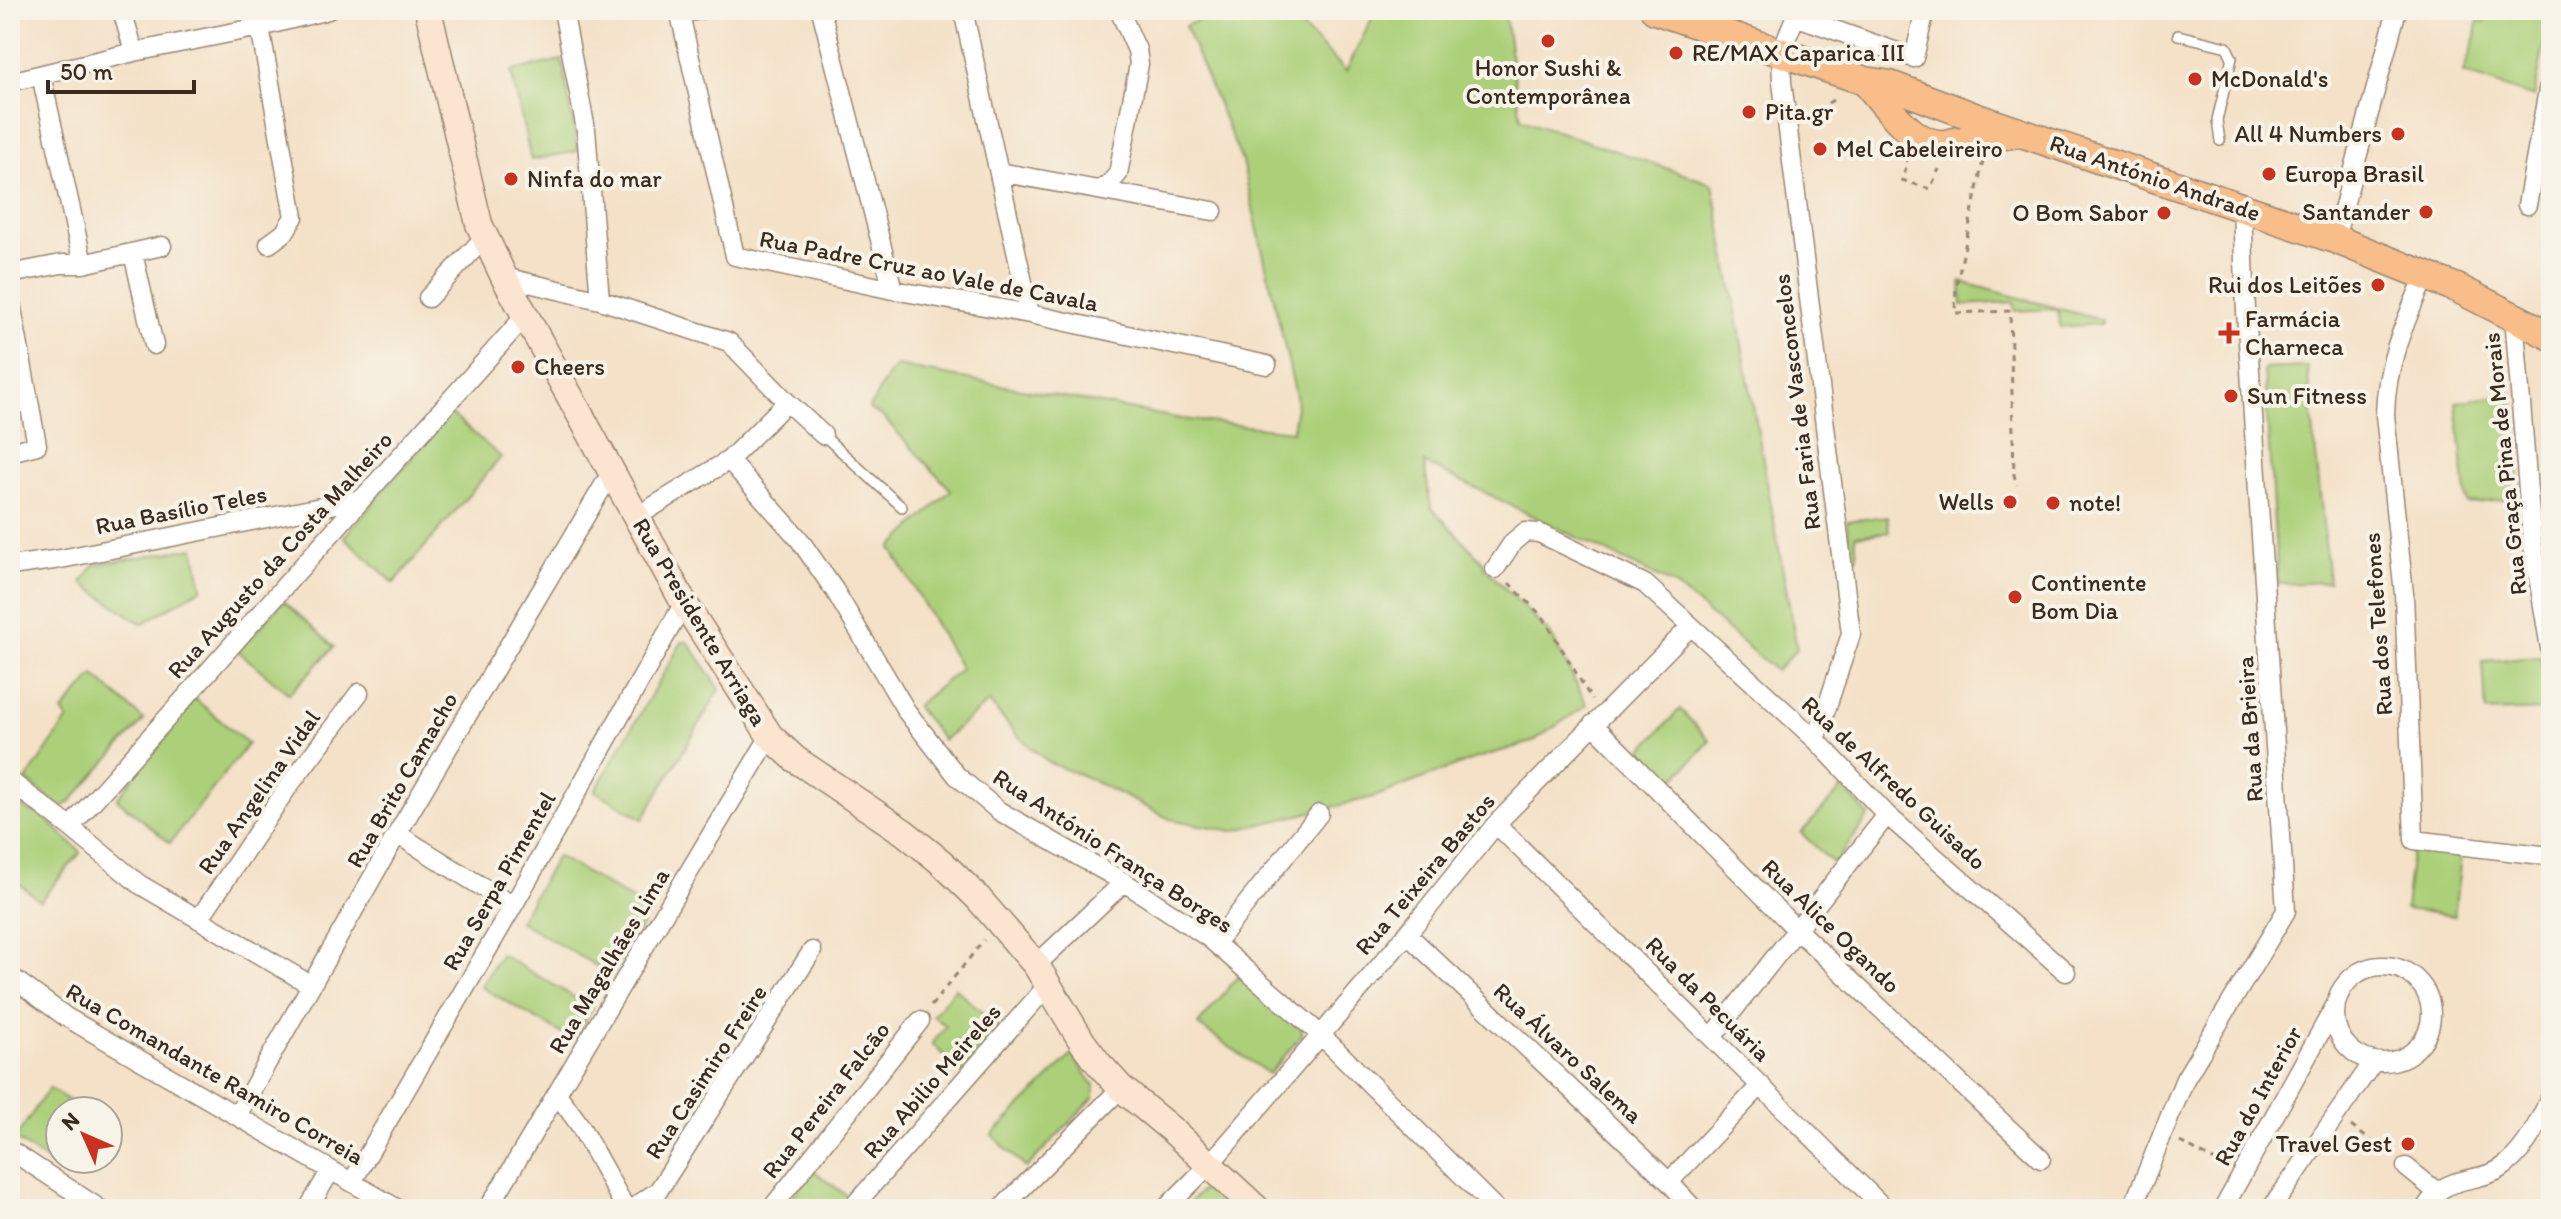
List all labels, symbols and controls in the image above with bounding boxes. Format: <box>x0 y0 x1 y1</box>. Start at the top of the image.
marker: Honor Sushi & Contemporânea <box>1539 32 1557 50</box>
place label: RE/MAX Caparica III <box>1692 38 1905 67</box>
scale bar <box>48 44 194 94</box>
marker: RE/MAX Caparica III <box>1667 44 1685 62</box>
place label: Honor Sushi & Contemporânea <box>1465 53 1631 110</box>
text: 50 m <box>60 57 113 86</box>
place label: McDonald's <box>2211 64 2328 93</box>
marker: McDonald's <box>2186 70 2204 88</box>
place label: Pita.gr <box>1765 97 1834 126</box>
marker: Pita.gr <box>1740 103 1758 121</box>
place label: All 4 Numbers <box>2234 119 2382 148</box>
marker: All 4 Numbers <box>2389 125 2407 143</box>
street label: Rua António Andrade <box>2046 128 2264 227</box>
place label: Mel Cabeleireiro <box>1836 134 2003 163</box>
marker: Mel Cabeleireiro <box>1811 140 1829 158</box>
place label: Europa Brasil <box>2285 159 2424 188</box>
place label: Ninfa do mar <box>527 164 662 193</box>
marker: Europa Brasil <box>2260 165 2278 183</box>
marker: Ninfa do mar <box>502 170 520 188</box>
place label: Santander <box>2302 197 2410 226</box>
place label: O Bom Sabor <box>2012 198 2148 227</box>
marker: Santander <box>2417 203 2435 221</box>
marker: O Bom Sabor <box>2155 204 2173 222</box>
street label: Rua Padre Cruz ao Vale de Cavala <box>757 223 1101 318</box>
place label: Rui dos Leitões <box>2208 270 2362 299</box>
street label: Rua Faria de Vasconcelos <box>1766 272 1827 532</box>
marker: Rui dos Leitões <box>2369 276 2387 294</box>
place label: Farmácia Charneca <box>2245 304 2344 361</box>
marker: Farmácia Charneca <box>2220 324 2238 342</box>
street label: Rua Graça Pina de Morais <box>2476 331 2533 597</box>
place label: Cheers <box>534 352 605 381</box>
marker: Cheers <box>509 358 527 376</box>
place label: Sun Fitness <box>2247 381 2367 410</box>
marker: Sun Fitness <box>2222 387 2240 405</box>
street label: Rua Augusto da Costa Malheiro <box>161 425 398 684</box>
street label: Rua Basílio Teles <box>93 479 269 540</box>
place label: Wells <box>1938 487 1994 516</box>
place label: note! <box>2069 488 2121 517</box>
marker: Wells <box>2001 493 2019 511</box>
marker: note! <box>2044 494 2062 512</box>
street label: Rua Presidente Arriaga <box>627 512 774 731</box>
street label: Rua dos Telefones <box>2357 531 2398 717</box>
place label: Continente Bom Dia <box>2031 568 2147 625</box>
marker: Continente Bom Dia <box>2006 588 2024 606</box>
street label: Rua da Brieira <box>2230 655 2269 803</box>
street label: Rua Brito Camacho <box>339 687 464 873</box>
street label: Rua de Alfredo Guisado <box>1796 690 1993 876</box>
street label: Rua Angelina Vidal <box>191 704 326 879</box>
street label: Rua António França Borges <box>988 762 1239 939</box>
street label: Rua Serpa Pimentel <box>435 786 562 975</box>
street label: Rua Teixeira Bastos <box>1348 787 1501 961</box>
street label: Rua Alice Ogando <box>1756 852 1907 999</box>
street label: Rua Magalhães Lima <box>542 862 676 1059</box>
street label: Rua da Pecuária <box>1640 930 1777 1068</box>
street label: Rua Comandante Ramiro Correia <box>61 976 370 1171</box>
street label: Rua Álvaro Salema <box>1488 976 1649 1130</box>
street label: Rua Casimiro Freire <box>638 979 773 1164</box>
street label: Rua Abilio Meireles <box>856 997 1007 1164</box>
street label: Rua Pereira Falcão <box>755 1016 896 1184</box>
street label: Rua do Interior <box>2207 1021 2308 1171</box>
north arrow <box>44 1095 124 1175</box>
text: N <box>55 1106 85 1136</box>
place label: Travel Gest <box>2276 1129 2392 1158</box>
marker: Travel Gest <box>2399 1135 2417 1153</box>

